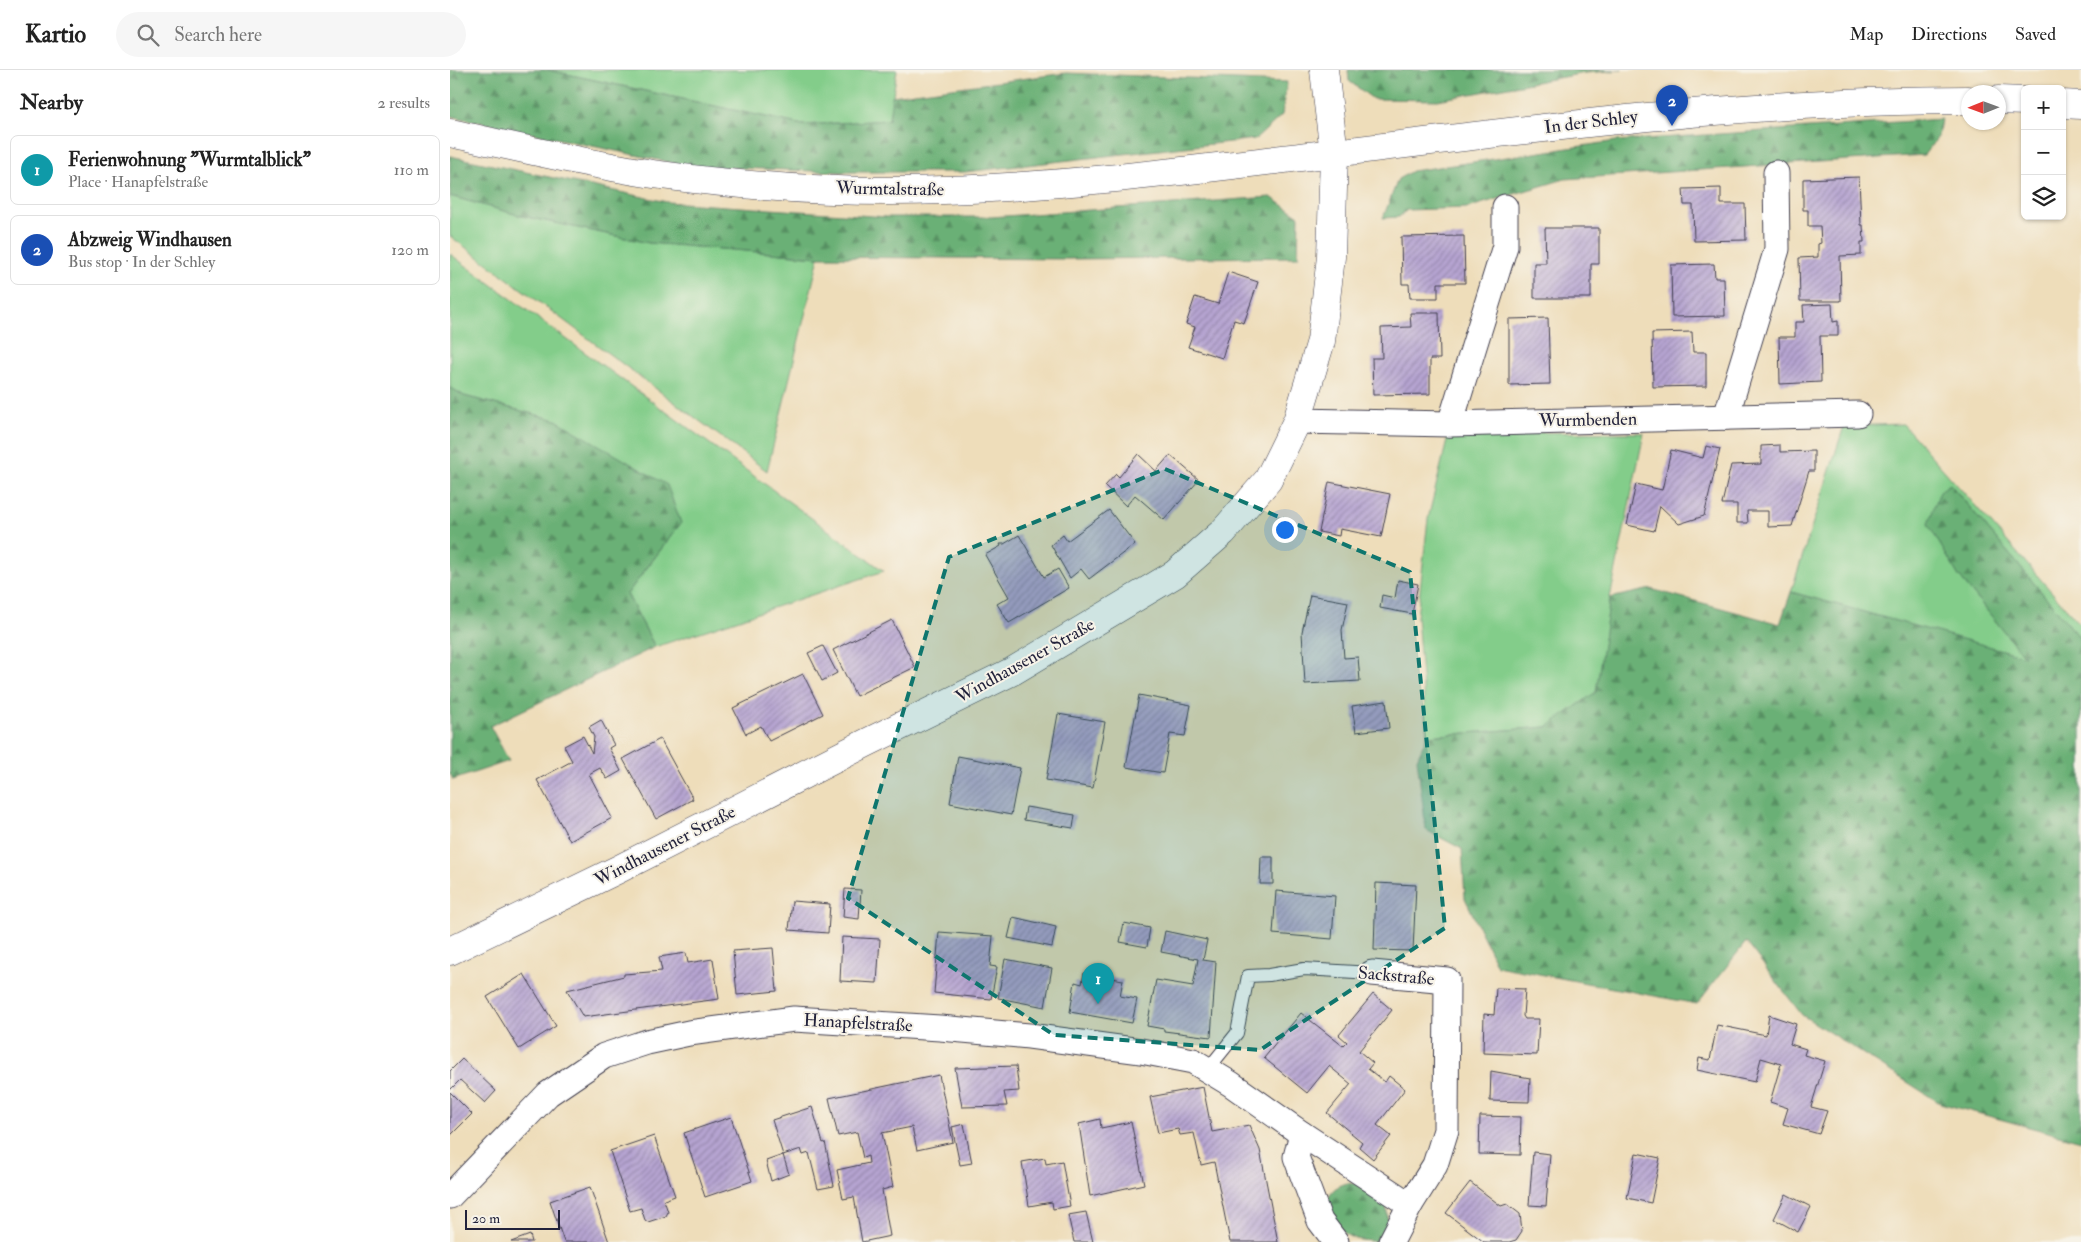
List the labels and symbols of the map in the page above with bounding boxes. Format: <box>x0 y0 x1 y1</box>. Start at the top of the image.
pin: 2 <box>1656 85 1688 126</box>
north arrow <box>1961 85 2006 130</box>
street label: In der Schley <box>1543 105 1640 139</box>
street label: Wurmtalstraße <box>835 177 945 201</box>
street label: Wurmbenden <box>1538 408 1637 432</box>
your location <box>1272 517 1298 543</box>
street label: Windhausener Straße <box>951 613 1099 709</box>
street label: Windhausener Straße <box>590 800 740 892</box>
street label: Sackstraße <box>1357 961 1436 991</box>
pin: 1 <box>1082 963 1114 1004</box>
street label: Hanapfelstraße <box>803 1009 914 1037</box>
scale bar <box>465 1207 560 1230</box>

